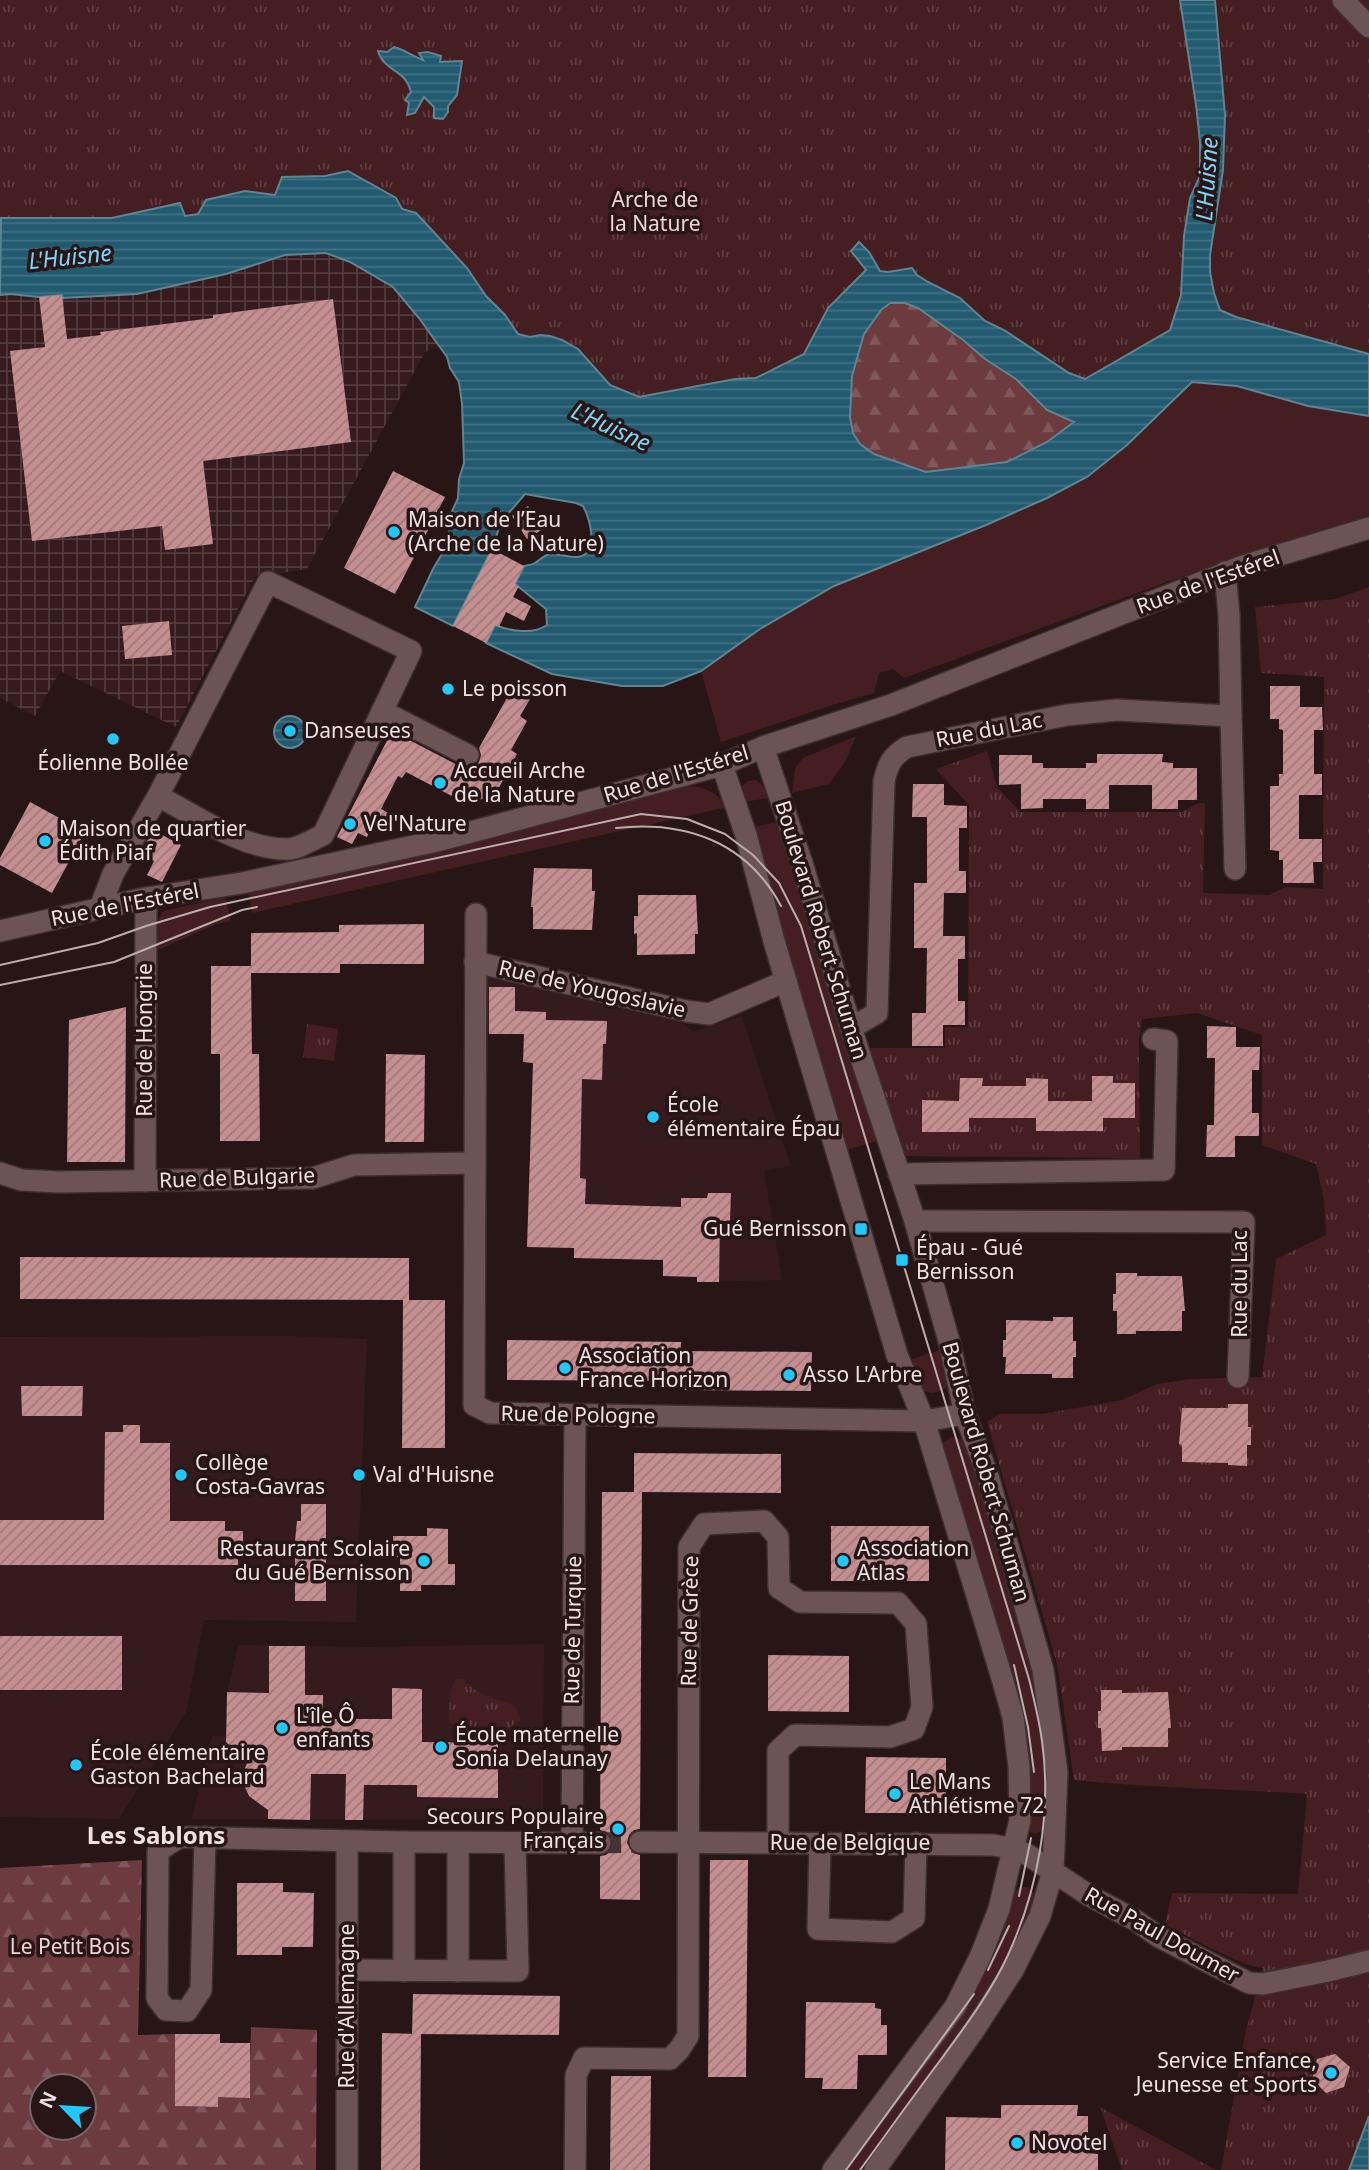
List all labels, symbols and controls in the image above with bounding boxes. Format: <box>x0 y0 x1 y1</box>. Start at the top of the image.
water label: L'Huisne <box>1187 136 1225 222</box>
park label: Arche de la Nature <box>609 185 701 237</box>
water label: L'Huisne <box>27 236 113 276</box>
water label: L'Huisne <box>567 394 656 458</box>
place label: Maison de l’Eau (Arche de la Nature) <box>408 505 604 557</box>
marker: Maison de l’Eau (Arche de la Nature) <box>386 524 402 540</box>
street label: Rue de l'Estérel <box>1132 542 1283 620</box>
place label: Le poisson <box>462 674 567 702</box>
marker: Le poisson <box>440 681 456 697</box>
street label: Rue du Lac <box>933 705 1044 753</box>
place label: Danseuses <box>304 716 411 744</box>
marker: Danseuses <box>282 723 298 739</box>
marker: Éolienne Bollée <box>105 731 121 747</box>
street label: Rue de l'Estérel <box>600 738 752 808</box>
place label: Éolienne Bollée <box>37 748 189 776</box>
place label: Accueil Arche de la Nature <box>454 756 585 808</box>
marker: Accueil Arche de la Nature <box>432 775 448 791</box>
street label: Boulevard Robert Schuman <box>769 797 875 1063</box>
place label: Vel'Nature <box>364 809 467 837</box>
place label: Maison de quartier Édith Piaf <box>59 814 247 866</box>
marker: Vel'Nature <box>342 816 358 832</box>
marker: Maison de quartier Édith Piaf <box>37 833 53 849</box>
street label: Rue de l'Estérel <box>48 876 201 932</box>
street label: Rue de Yougoslavie <box>496 953 688 1023</box>
street label: Rue de Hongrie <box>130 963 158 1117</box>
place label: École élémentaire Épau <box>667 1090 840 1142</box>
marker: École élémentaire Épau <box>645 1109 661 1125</box>
street label: Rue de Bulgarie <box>158 1160 316 1194</box>
place label: Gué Bernisson <box>703 1214 847 1242</box>
marker: Gué Bernisson <box>853 1221 869 1237</box>
street label: Rue du Lac <box>1225 1230 1253 1338</box>
place label: Épau - Gué Bernisson <box>916 1233 1023 1285</box>
marker: Épau - Gué Bernisson <box>894 1252 910 1268</box>
street label: Boulevard Robert Schuman <box>936 1338 1038 1605</box>
place label: Association France Horizon <box>579 1341 728 1393</box>
marker: Association France Horizon <box>557 1360 573 1376</box>
place label: Asso L'Arbre <box>803 1360 922 1388</box>
marker: Asso L'Arbre <box>781 1367 797 1383</box>
street label: Rue de Pologne <box>500 1399 656 1429</box>
place label: Collège Costa-Gavras <box>195 1448 325 1500</box>
place label: Val d'Huisne <box>373 1460 494 1488</box>
marker: Collège Costa-Gavras <box>173 1467 189 1483</box>
marker: Val d'Huisne <box>351 1467 367 1483</box>
place label: Restaurant Scolaire du Gué Bernisson <box>220 1534 410 1586</box>
place label: Association Atlas <box>857 1534 969 1586</box>
marker: Restaurant Scolaire du Gué Bernisson <box>416 1553 432 1569</box>
marker: Association Atlas <box>835 1553 851 1569</box>
street label: Rue de Turquie <box>557 1555 587 1705</box>
street label: Rue de Grèce <box>674 1555 704 1687</box>
place label: L'île Ô enfants <box>296 1701 370 1753</box>
marker: L'île Ô enfants <box>274 1720 290 1736</box>
place label: École maternelle Sonia Delaunay <box>455 1720 619 1772</box>
place label: École élémentaire Gaston Bachelard <box>90 1738 266 1790</box>
marker: École maternelle Sonia Delaunay <box>433 1739 449 1755</box>
marker: École élémentaire Gaston Bachelard <box>68 1757 84 1773</box>
place label: Le Mans Athlétisme 72 <box>909 1767 1044 1819</box>
marker: Le Mans Athlétisme 72 <box>887 1786 903 1802</box>
place label: Secours Populaire Français <box>427 1802 604 1854</box>
district label: Les Sablons <box>87 1818 225 1851</box>
marker: Secours Populaire Français <box>610 1821 626 1837</box>
street label: Rue de Belgique <box>770 1828 930 1856</box>
street label: Rue Paul Doumer <box>1080 1880 1245 1988</box>
street label: Rue d'Allemagne <box>332 1924 360 2088</box>
park label: Le Petit Bois <box>10 1932 130 1960</box>
place label: Service Enfance, Jeunesse et Sports <box>1134 2046 1317 2098</box>
marker: Service Enfance, Jeunesse et Sports <box>1323 2065 1339 2081</box>
north arrow <box>28 2072 98 2142</box>
text: N <box>33 2087 63 2112</box>
place label: Novotel <box>1031 2128 1107 2156</box>
marker: Novotel <box>1009 2135 1025 2151</box>

